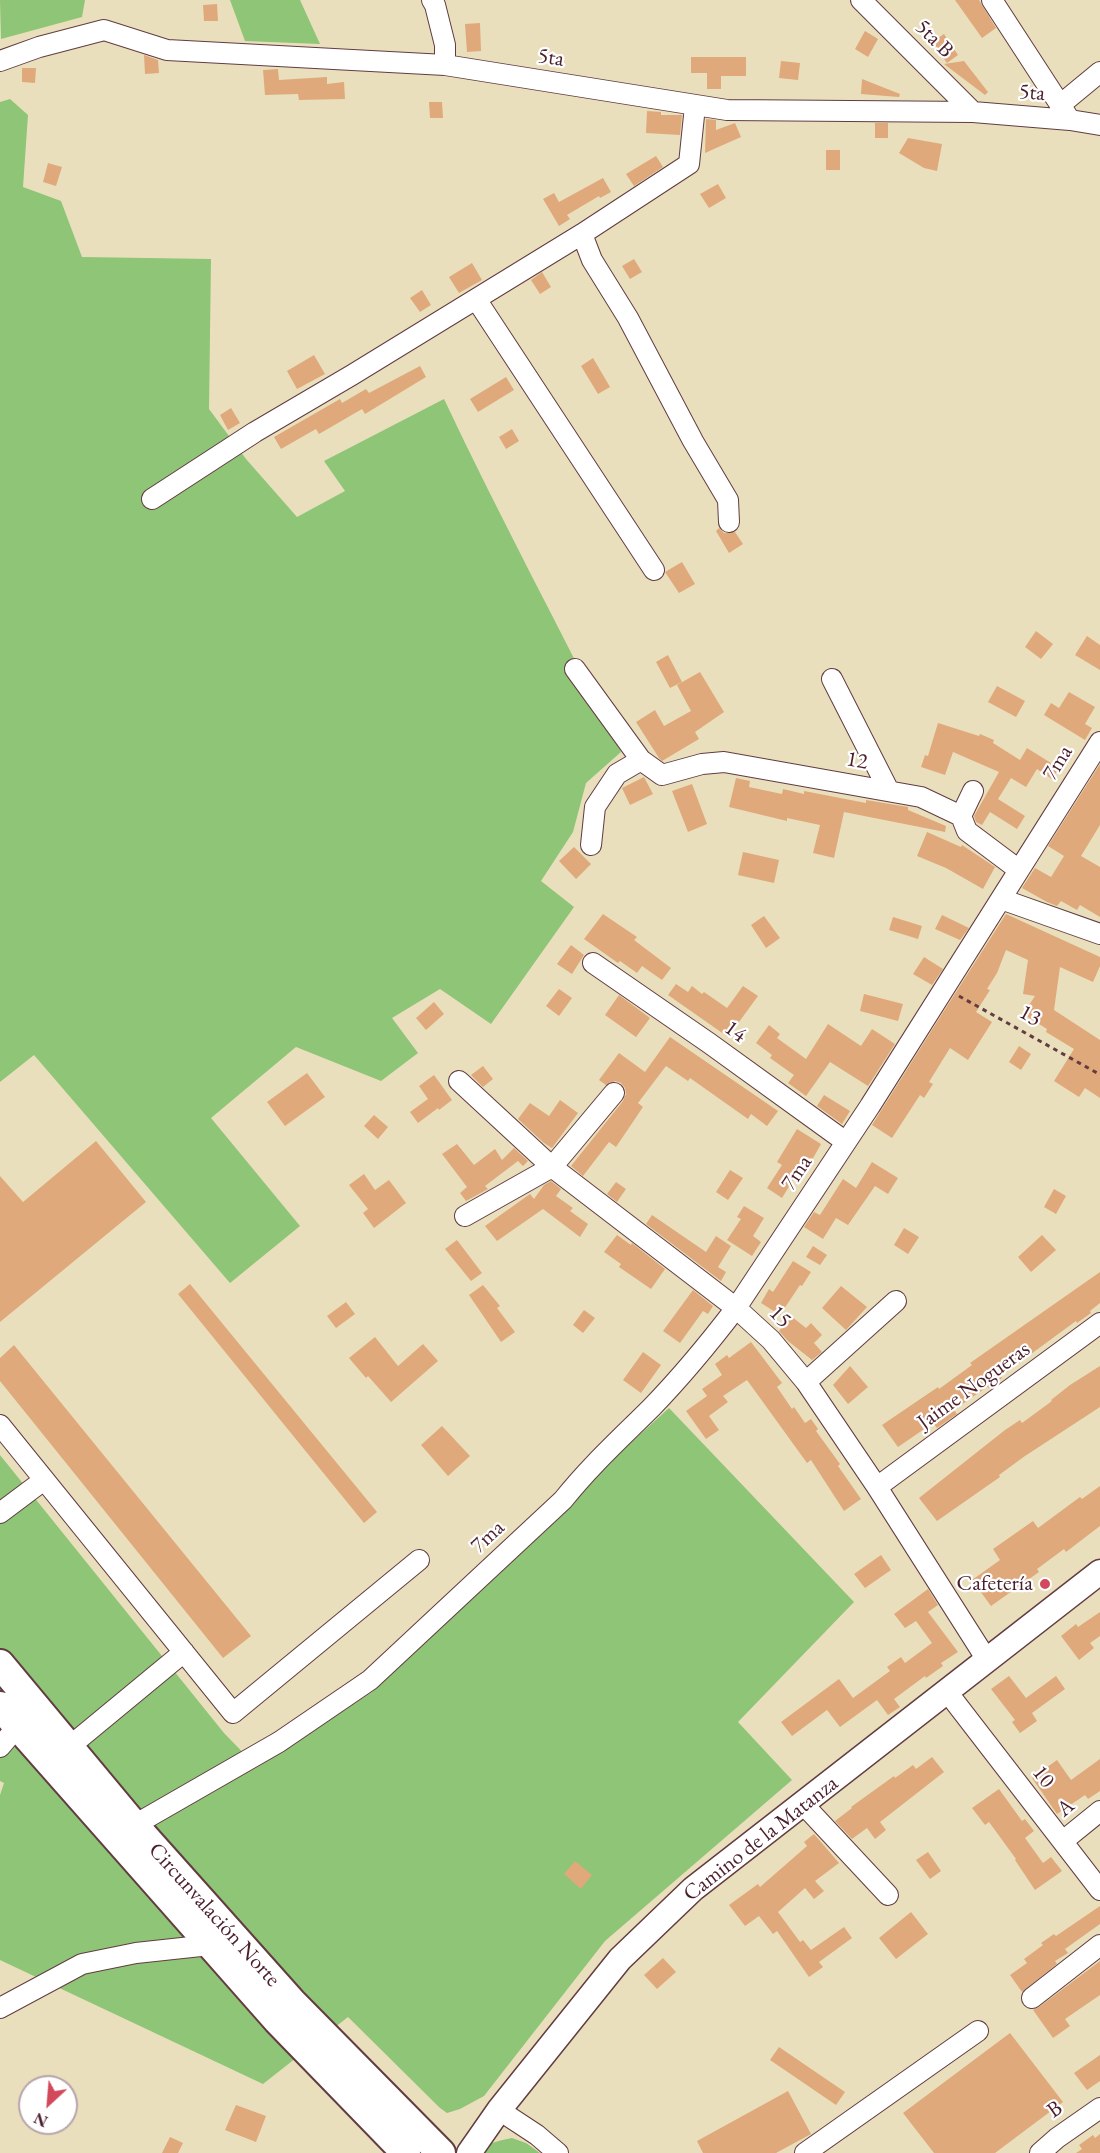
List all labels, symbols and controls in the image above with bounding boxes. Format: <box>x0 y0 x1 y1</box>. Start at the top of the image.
street label: 5ta B <box>909 14 959 64</box>
street label: 5ta <box>536 43 566 73</box>
street label: 5ta <box>1018 79 1046 107</box>
street label: 7ma <box>1037 741 1079 785</box>
street label: 12 <box>844 746 870 776</box>
street label: 13 <box>1014 999 1046 1033</box>
street label: 14 <box>719 1015 751 1049</box>
street label: 7ma <box>776 1151 818 1195</box>
street label: 15 <box>763 1300 797 1334</box>
street label: Jaime Nogueras <box>912 1336 1036 1436</box>
street label: 7ma <box>466 1515 510 1559</box>
place label: Cafetería <box>957 1571 1033 1597</box>
marker: Cafetería <box>1038 1577 1052 1591</box>
street label: 10 <box>1026 1761 1060 1793</box>
street label: Camino de la Matanza <box>678 1770 844 1908</box>
street label: A <box>1052 1793 1080 1823</box>
street label: Circunvalación Norte <box>142 1838 286 1992</box>
north arrow <box>18 2075 78 2135</box>
street label: B <box>1042 2095 1068 2125</box>
text: N <box>30 2108 51 2132</box>

